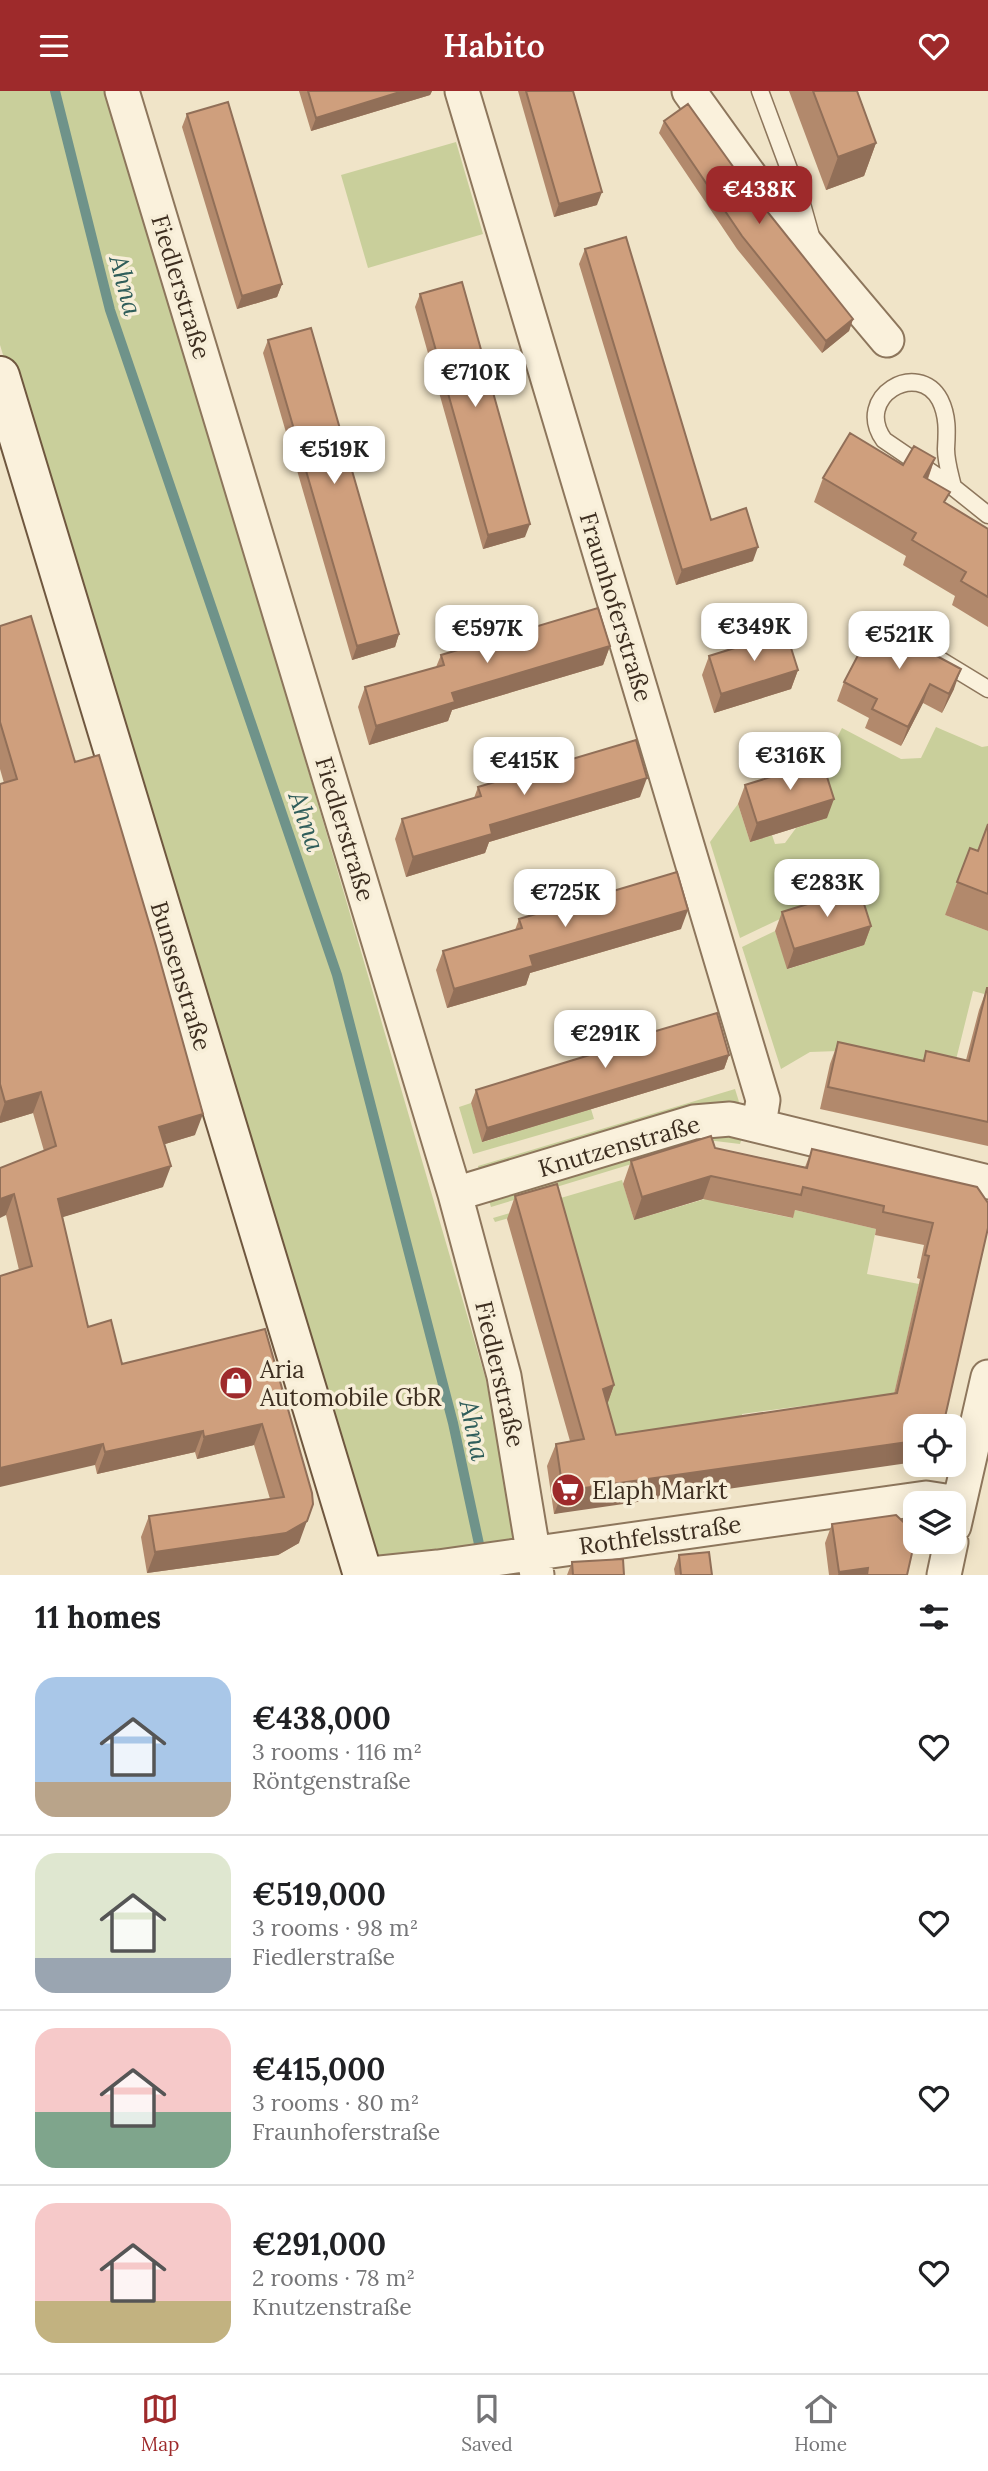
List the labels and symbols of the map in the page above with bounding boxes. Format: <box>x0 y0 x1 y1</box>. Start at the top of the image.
pin: €438K <box>710 167 808 226</box>
street label: Fiedlerstraße <box>144 211 218 363</box>
water label: Ahna <box>102 250 150 320</box>
pin: €710K <box>426 349 524 409</box>
pin: €519K <box>285 427 383 486</box>
street label: Fraunhoferstraße <box>572 509 660 705</box>
pin: €349K <box>705 603 803 663</box>
pin: €597K <box>438 605 536 665</box>
pin: €521K <box>850 611 948 671</box>
pin: €316K <box>741 733 839 792</box>
pin: €415K <box>475 737 573 797</box>
street label: Fiedlerstraße <box>308 753 382 905</box>
water label: Ahna <box>281 786 333 856</box>
pin: €283K <box>778 859 876 919</box>
pin: €725K <box>516 869 614 929</box>
street label: Bunsenstraße <box>144 897 218 1055</box>
pin: €291K <box>556 1011 654 1070</box>
street label: Knutzenstraße <box>535 1108 703 1184</box>
street label: Fiedlerstraße <box>468 1298 532 1450</box>
place label: Aria Automobile GbR <box>259 1354 442 1413</box>
shop icon: Aria Automobile GbR <box>217 1364 255 1402</box>
water label: Ahna <box>452 1396 498 1464</box>
supermarket icon: Elaph Markt <box>549 1471 587 1509</box>
place label: Elaph Markt <box>592 1475 728 1506</box>
street label: Rothfelsstraße <box>577 1508 743 1562</box>

